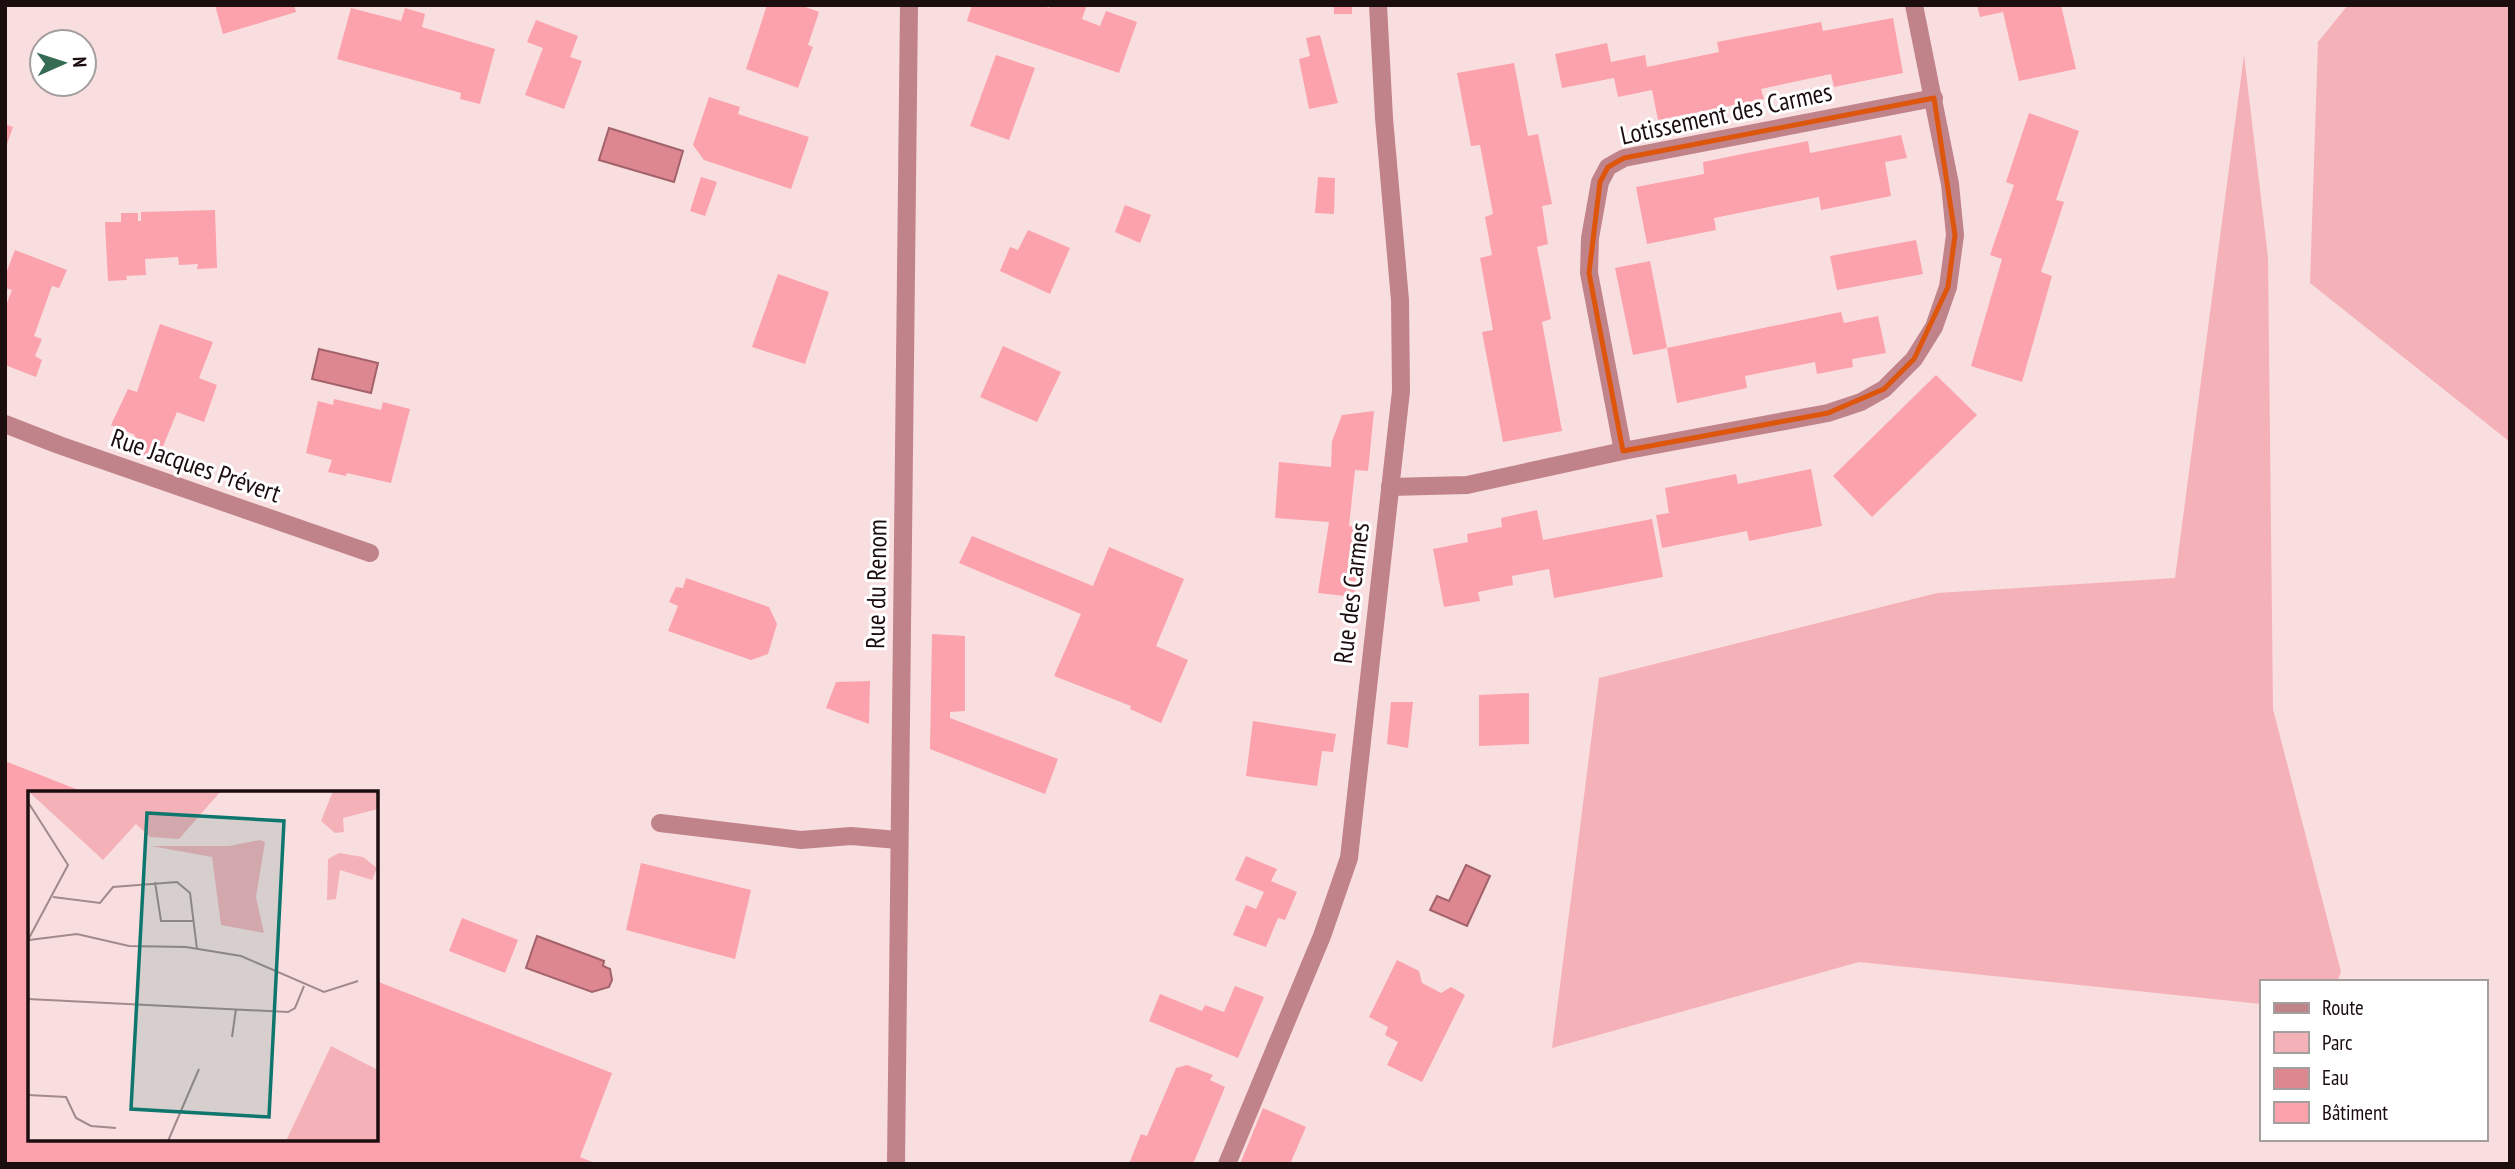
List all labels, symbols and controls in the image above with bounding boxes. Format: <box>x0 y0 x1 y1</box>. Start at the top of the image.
north arrow <box>28 28 98 98</box>
text: N <box>68 56 92 68</box>
street label: Lotissement des Carmes <box>1617 74 1835 152</box>
street label: Rue Jacques Prévert <box>107 421 285 509</box>
street label: Rue du Renom <box>858 519 894 649</box>
street label: Rue des Carmes <box>1326 521 1376 665</box>
inset map <box>28 791 378 1141</box>
legend <box>2260 980 2487 1141</box>
text: Route <box>2322 994 2364 1021</box>
text: Parc <box>2322 1029 2353 1056</box>
text: Eau <box>2322 1064 2349 1091</box>
text: Bâtiment <box>2322 1099 2388 1126</box>

